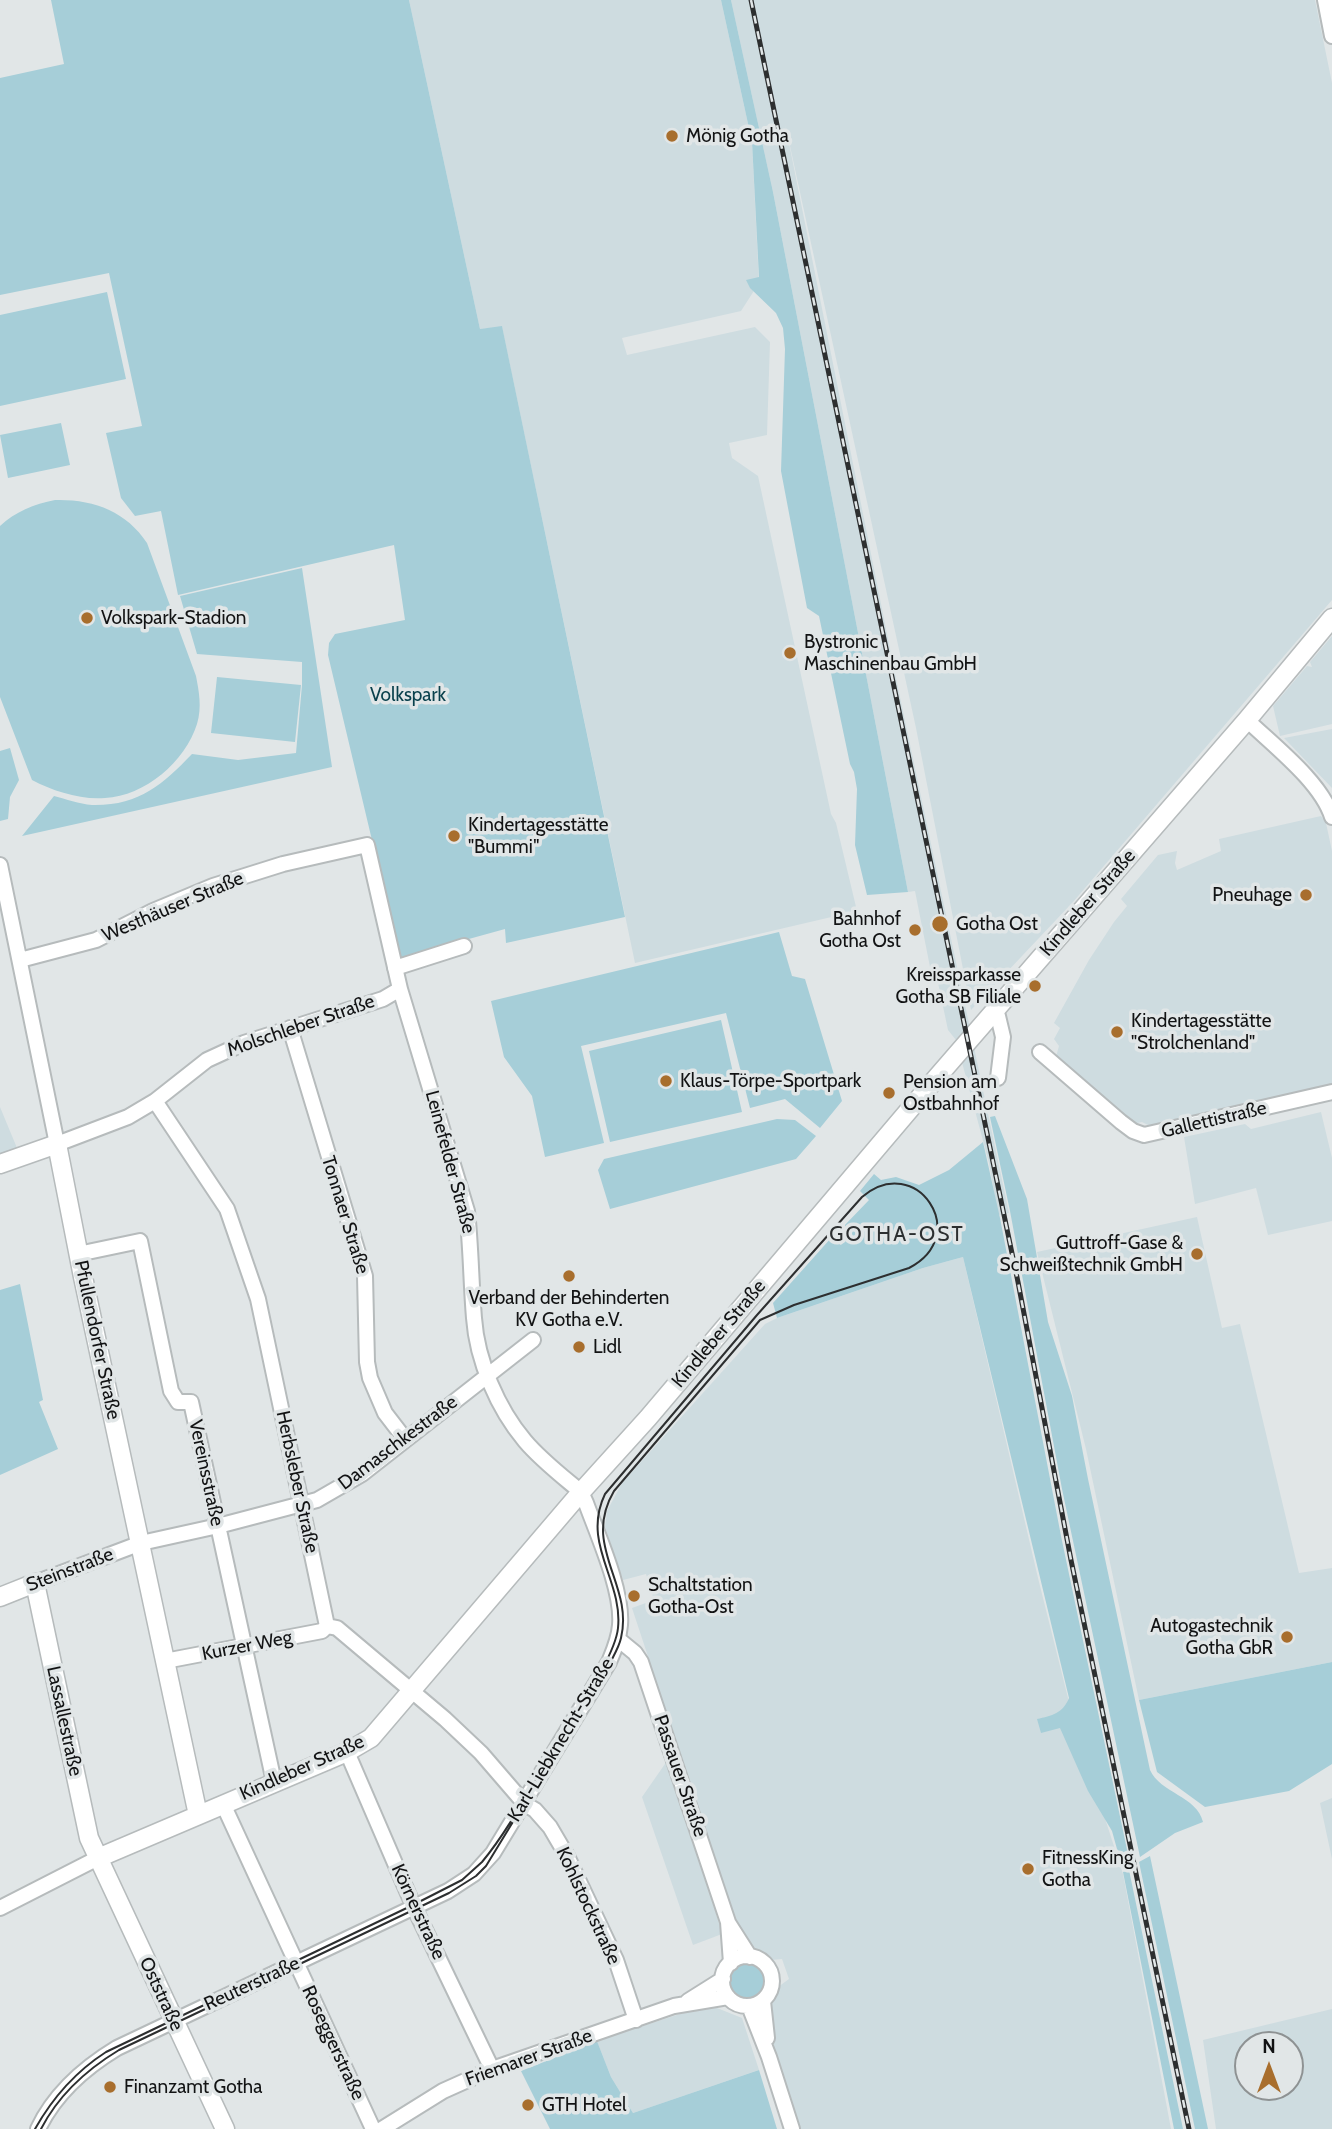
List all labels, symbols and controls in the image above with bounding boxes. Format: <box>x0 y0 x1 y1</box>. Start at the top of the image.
place label: Mönig Gotha <box>686 125 789 147</box>
marker: Mönig Gotha <box>664 128 680 144</box>
place label: Volkspark-Stadion <box>101 607 246 629</box>
marker: Volkspark-Stadion <box>79 610 95 626</box>
place label: Bystronic Maschinenbau GmbH <box>804 631 977 675</box>
marker: Bystronic Maschinenbau GmbH <box>782 645 798 661</box>
park label: Volkspark <box>370 684 446 706</box>
place label: Kindertagesstätte "Bummi" <box>468 814 608 858</box>
marker: Kindertagesstätte "Bummi" <box>446 828 462 844</box>
street label: Kindleber Straße <box>1035 845 1141 961</box>
street label: Westhäuser Straße <box>99 867 247 947</box>
place label: Pneuhage <box>1212 884 1292 906</box>
marker: Pneuhage <box>1298 887 1314 903</box>
place label: Bahnhof Gotha Ost <box>819 908 901 952</box>
place label: Gotha Ost <box>956 913 1038 935</box>
marker: Gotha Ost <box>930 914 950 934</box>
marker: Bahnhof Gotha Ost <box>907 922 923 938</box>
place label: Kreissparkasse Gotha SB Filiale <box>896 964 1021 1008</box>
marker: Kreissparkasse Gotha SB Filiale <box>1027 978 1043 994</box>
street label: Molschleber Straße <box>224 990 378 1062</box>
place label: Kindertagesstätte "Strolchenland" <box>1131 1010 1271 1054</box>
marker: Kindertagesstätte "Strolchenland" <box>1109 1024 1125 1040</box>
place label: Klaus-Törpe-Sportpark <box>680 1070 861 1092</box>
place label: Pension am Ostbahnhof <box>903 1071 999 1115</box>
marker: Klaus-Törpe-Sportpark <box>658 1073 674 1089</box>
marker: Pension am Ostbahnhof <box>881 1085 897 1101</box>
street label: Leinefelder Straße <box>420 1088 480 1236</box>
street label: Gallettistraße <box>1159 1097 1269 1143</box>
street label: Tonnaer Straße <box>316 1153 374 1277</box>
district label: GOTHA-OST <box>830 1222 964 1248</box>
place label: Guttroff-Gase & Schweißtechnik GmbH <box>1000 1232 1183 1276</box>
marker: Guttroff-Gase & Schweißtechnik GmbH <box>1189 1246 1205 1262</box>
street label: Pfullendorfer Straße <box>69 1258 125 1422</box>
marker: Verband der Behinderten KV Gotha e.V. <box>561 1268 577 1284</box>
street label: Kindleber Straße <box>667 1275 771 1393</box>
place label: Verband der Behinderten KV Gotha e.V. <box>469 1287 669 1331</box>
place label: Lidl <box>593 1336 622 1358</box>
marker: Lidl <box>571 1339 587 1355</box>
street label: Damaschkestraße <box>334 1391 462 1495</box>
street label: Herbsleber Straße <box>271 1409 323 1555</box>
street label: Vereinsstraße <box>184 1418 228 1528</box>
street label: Steinstraße <box>23 1543 117 1597</box>
place label: Schaltstation Gotha-Ost <box>648 1574 753 1618</box>
marker: Schaltstation Gotha-Ost <box>626 1588 642 1604</box>
place label: Autogastechnik Gotha GbR <box>1150 1615 1273 1659</box>
street label: Kurzer Weg <box>200 1626 294 1666</box>
marker: Autogastechnik Gotha GbR <box>1279 1629 1295 1645</box>
street label: Karl-Liebknecht-Straße <box>503 1654 619 1826</box>
street label: Lassallestraße <box>41 1664 87 1778</box>
street label: Passauer Straße <box>648 1712 712 1840</box>
street label: Kindleber Straße <box>236 1730 368 1806</box>
street label: Kohlstockstraße <box>551 1844 625 1968</box>
place label: FitnessKing Gotha <box>1042 1847 1133 1891</box>
street label: Körnerstraße <box>386 1861 450 1963</box>
marker: FitnessKing Gotha <box>1020 1861 1036 1877</box>
street label: Reuterstraße <box>201 1952 303 2016</box>
street label: Oststraße <box>134 1954 188 2034</box>
street label: Roseggerstraße <box>297 1982 369 2104</box>
street label: Friemarer Straße <box>463 2025 595 2091</box>
north arrow <box>1234 2031 1304 2101</box>
text: N <box>1262 2035 1276 2058</box>
place label: Finanzamt Gotha <box>124 2076 262 2098</box>
marker: Finanzamt Gotha <box>102 2079 118 2095</box>
place label: GTH Hotel <box>542 2094 626 2116</box>
marker: GTH Hotel <box>520 2097 536 2113</box>

